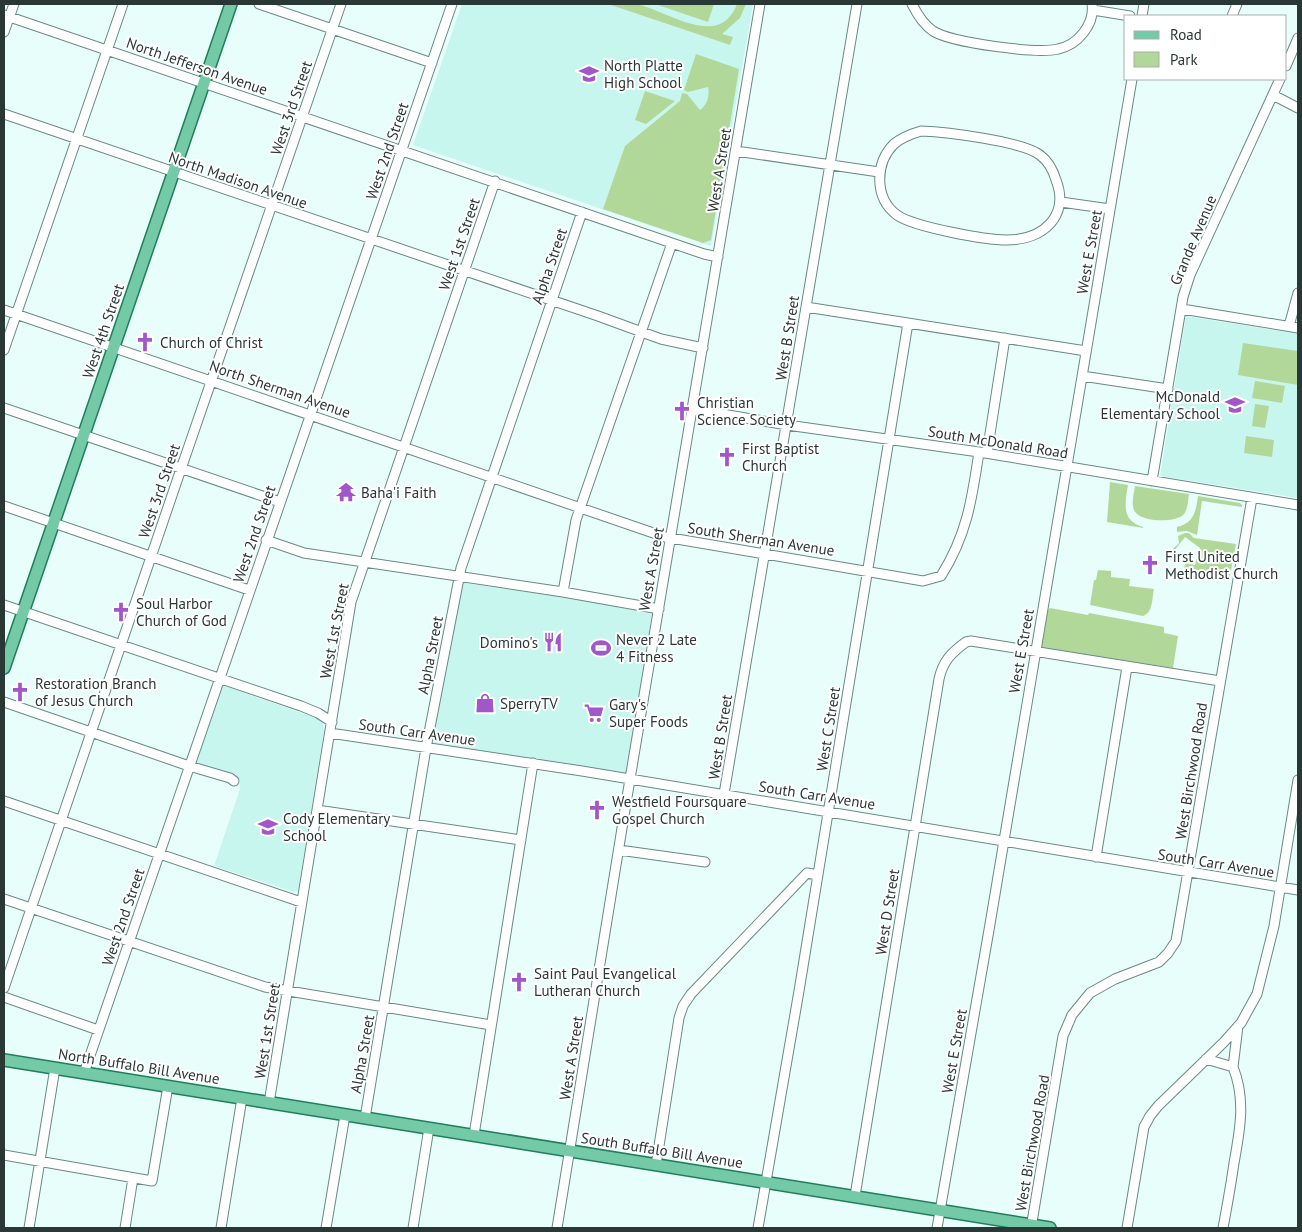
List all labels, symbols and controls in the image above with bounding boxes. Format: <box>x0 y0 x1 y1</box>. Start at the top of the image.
legend <box>1124 15 1287 80</box>
text: Road <box>1170 25 1202 44</box>
street label: North Jefferson Avenue <box>124 33 270 99</box>
text: Park <box>1170 50 1198 69</box>
place label: North Platte High School <box>604 56 683 92</box>
street label: West 3rd Street <box>266 58 316 158</box>
school or university icon: North Platte High School <box>578 63 600 85</box>
street label: West 2nd Street <box>361 100 413 202</box>
street label: West A Street <box>703 127 735 213</box>
street label: North Madison Avenue <box>166 147 310 213</box>
street label: Grande Avenue <box>1166 192 1220 288</box>
street label: West 1st Street <box>434 195 484 293</box>
street label: West E Street <box>1072 208 1106 296</box>
street label: Alpha Street <box>527 225 571 307</box>
street label: West 4th Street <box>78 281 128 381</box>
street label: West B Street <box>771 294 803 382</box>
church icon: Church of Christ <box>134 331 156 353</box>
place label: Church of Christ <box>160 333 263 352</box>
street label: North Sherman Avenue <box>207 356 353 422</box>
place label: McDonald Elementary School <box>1100 387 1221 423</box>
place label: Christian Science Society <box>697 393 796 429</box>
school or university icon: McDonald Elementary School <box>1224 394 1246 416</box>
church icon: Christian Science Society <box>671 400 693 422</box>
street label: South McDonald Road <box>927 422 1069 462</box>
place label: First Baptist Church <box>742 439 819 475</box>
street label: West 3rd Street <box>134 441 184 541</box>
church icon: First Baptist Church <box>716 446 738 468</box>
temple icon: Baha'i Faith <box>335 481 357 503</box>
street label: West 2nd Street <box>228 483 280 585</box>
place label: Baha'i Faith <box>361 483 437 502</box>
street label: South Sherman Avenue <box>686 518 836 560</box>
street label: West A Street <box>634 526 668 612</box>
place label: First United Methodist Church <box>1165 547 1278 583</box>
church icon: First United Methodist Church <box>1139 554 1161 576</box>
street label: West 1st Street <box>315 582 353 680</box>
place label: Soul Harbor Church of God <box>136 594 227 630</box>
church icon: Soul Harbor Church of God <box>110 601 132 623</box>
street label: West E Street <box>1004 607 1038 695</box>
street label: Alpha Street <box>413 614 447 696</box>
place label: Never 2 Late 4 Fitness <box>616 630 697 666</box>
restaurant icon: Domino's <box>542 631 564 653</box>
place label: Domino's <box>480 633 538 652</box>
sports icon: Never 2 Late 4 Fitness <box>590 637 612 659</box>
place label: Restoration Branch of Jesus Church <box>35 674 156 710</box>
church icon: Restoration Branch of Jesus Church <box>9 681 31 703</box>
street label: West C Street <box>812 685 844 773</box>
shop icon: SperryTV <box>474 692 496 714</box>
street label: West B Street <box>704 693 736 781</box>
place label: SperryTV <box>500 694 558 713</box>
place label: Gary's Super Foods <box>609 695 688 731</box>
street label: West Birchwood Road <box>1171 701 1211 841</box>
supermarket icon: Gary's Super Foods <box>583 702 605 724</box>
street label: South Carr Avenue <box>357 714 477 750</box>
street label: South Carr Avenue <box>757 776 877 814</box>
place label: Westfield Foursquare Gospel Church <box>612 792 747 828</box>
church icon: Westfield Foursquare Gospel Church <box>586 799 608 821</box>
place label: Cody Elementary School <box>283 809 390 845</box>
school or university icon: Cody Elementary School <box>257 816 279 838</box>
street label: South Carr Avenue <box>1156 844 1276 882</box>
street label: West 2nd Street <box>97 866 149 968</box>
street label: West D Street <box>871 868 903 956</box>
place label: Saint Paul Evangelical Lutheran Church <box>534 964 677 1000</box>
church icon: Saint Paul Evangelical Lutheran Church <box>508 971 530 993</box>
street label: West 1st Street <box>250 982 284 1080</box>
street label: West E Street <box>937 1007 971 1095</box>
street label: Alpha Street <box>346 1013 378 1095</box>
street label: West A Street <box>555 1015 587 1101</box>
street label: North Buffalo Bill Avenue <box>57 1044 221 1088</box>
street label: West Birchwood Road <box>1011 1073 1053 1213</box>
street label: South Buffalo Bill Avenue <box>580 1128 744 1172</box>

